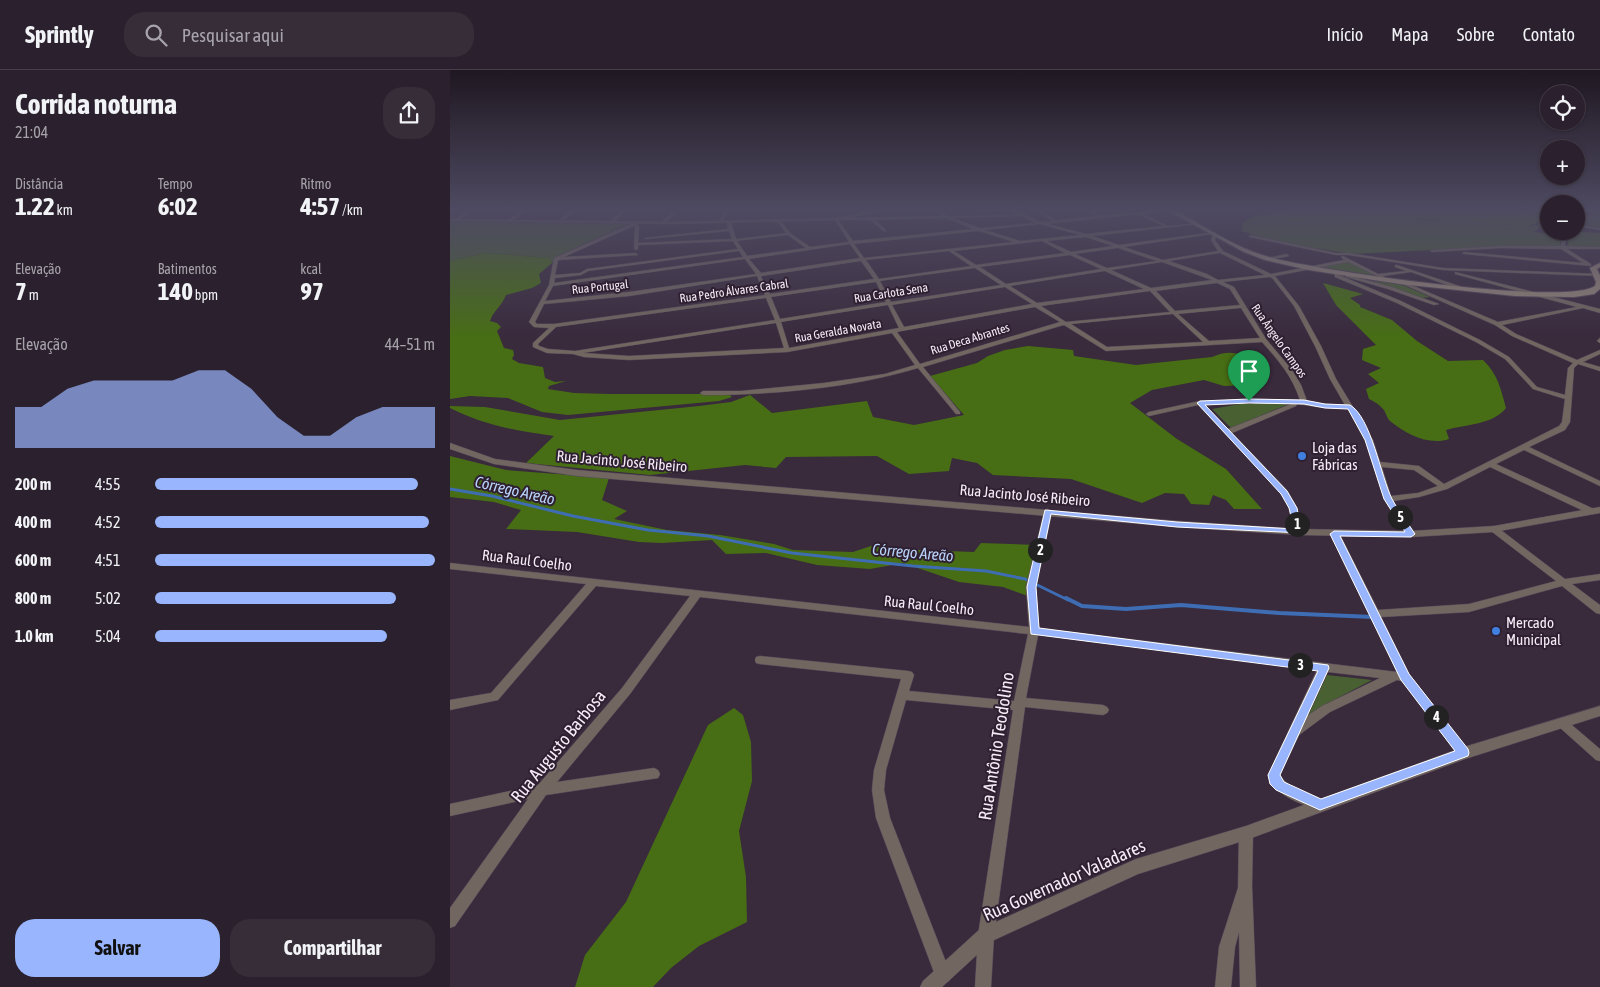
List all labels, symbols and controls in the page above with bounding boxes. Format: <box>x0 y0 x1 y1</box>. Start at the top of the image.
search box <box>124 12 474 57</box>
text: Sprintly <box>25 21 94 48</box>
icon: search <box>142 21 170 49</box>
text: Pesquisar aqui <box>182 24 284 46</box>
text: Início <box>1327 24 1363 45</box>
text: Mapa <box>1391 24 1429 45</box>
text: Sobre <box>1457 24 1495 45</box>
text: Contato <box>1523 24 1575 45</box>
map controls <box>1540 85 1585 240</box>
button: locate <box>1540 85 1585 130</box>
button: share <box>383 87 435 139</box>
text: Corrida noturna <box>15 88 177 120</box>
text: 21:04 <box>15 123 48 141</box>
button: + <box>1540 140 1585 185</box>
text: Distância <box>15 176 63 192</box>
text: Tempo <box>158 176 193 192</box>
text: Ritmo <box>300 176 331 192</box>
text: 1.22 <box>15 192 55 220</box>
text: 6:02 <box>158 192 198 220</box>
text: 4:57 <box>300 192 340 220</box>
button: − <box>1540 195 1585 240</box>
text: km <box>55 202 73 218</box>
text: /km <box>340 202 363 218</box>
text: Elevação <box>15 261 61 277</box>
text: Batimentos <box>158 261 217 277</box>
text: kcal <box>300 261 322 277</box>
street label: Rua Pedro Álvares Cabral <box>679 276 790 306</box>
text: 7 <box>15 277 27 305</box>
text: 140 <box>158 277 193 305</box>
text: 97 <box>300 277 324 305</box>
street label: Rua Portugal <box>571 277 630 297</box>
street label: Rua Carlota Sena <box>853 280 929 306</box>
text: m <box>27 287 39 303</box>
text: bpm <box>193 287 218 303</box>
street label: Rua Ângelo Campos <box>1248 302 1310 380</box>
street label: Rua Geralda Novata <box>794 316 882 346</box>
street label: Rua Deca Abrantes <box>929 320 1011 358</box>
text: Elevação <box>15 335 68 353</box>
text: 44–51 m <box>385 335 435 353</box>
pin <box>1228 350 1270 401</box>
icon: arrive <box>1235 357 1263 385</box>
place label: Loja das Fábricas <box>1312 439 1358 473</box>
street label: Rua Jacinto José Ribeiro <box>556 447 688 475</box>
marker: Loja das Fábricas <box>1296 450 1308 462</box>
water label: Córrego Areão <box>473 472 557 509</box>
text: 200 m <box>15 475 51 493</box>
text: 4:55 <box>95 475 120 493</box>
street label: Rua Jacinto José Ribeiro <box>959 481 1091 509</box>
pin: 5 <box>1388 504 1412 530</box>
text: 5 <box>1397 509 1404 525</box>
pin: 1 <box>1284 512 1310 536</box>
text: 400 m <box>15 513 51 531</box>
text: 4:52 <box>95 513 120 531</box>
text: 1 <box>1294 516 1301 532</box>
pin: 2 <box>1028 538 1052 562</box>
water label: Córrego Areão <box>872 539 954 566</box>
text: 2 <box>1037 542 1044 558</box>
street label: Rua Raul Coelho <box>481 546 573 574</box>
text: 600 m <box>15 551 51 569</box>
text: 4:51 <box>95 551 120 569</box>
text: 800 m <box>15 589 51 607</box>
text: 5:02 <box>95 589 121 607</box>
street label: Rua Raul Coelho <box>883 592 975 618</box>
place label: Mercado Municipal <box>1506 614 1561 648</box>
marker: Mercado Municipal <box>1490 625 1502 637</box>
text: 1.0 km <box>15 627 54 645</box>
text: 5:04 <box>95 627 121 645</box>
pin: 3 <box>1288 652 1312 678</box>
text: 3 <box>1297 657 1304 673</box>
street label: Rua Antônio Teodolino <box>974 670 1018 822</box>
street label: Rua Augusto Barbosa <box>506 685 610 807</box>
pin: 4 <box>1424 704 1448 730</box>
text: 4 <box>1433 709 1440 725</box>
street label: Rua Governador Valadares <box>980 835 1148 925</box>
button: Salvar <box>15 919 220 977</box>
button: Compartilhar <box>230 919 435 977</box>

